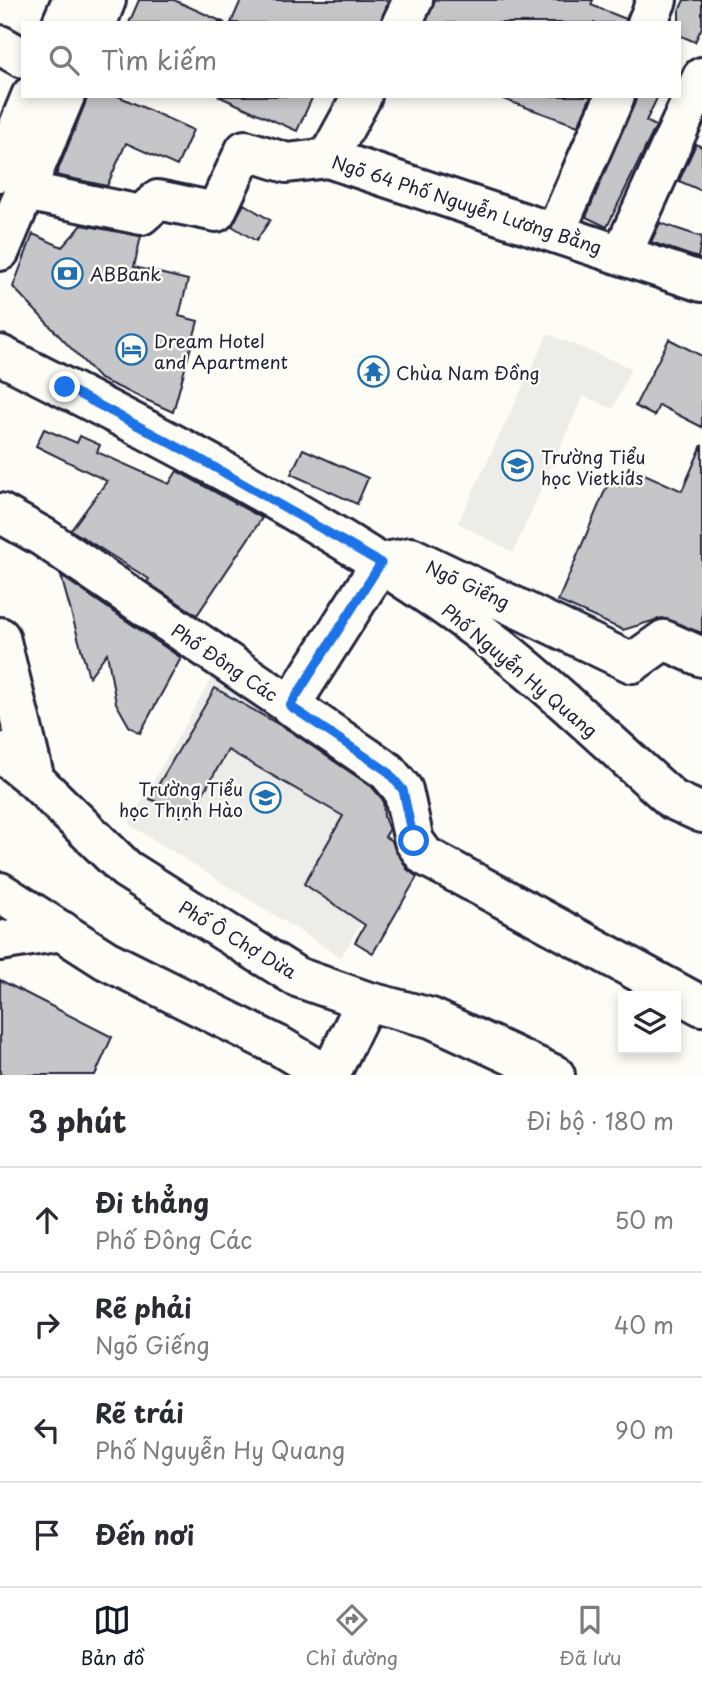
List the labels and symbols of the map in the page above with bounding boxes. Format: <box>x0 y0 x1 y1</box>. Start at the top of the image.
street label: Ngõ 64 Phố Nguyễn Lương Bằng <box>329 148 605 260</box>
bank icon: ABBank <box>50 256 84 290</box>
place label: ABBank <box>90 260 161 287</box>
place label: Dream Hotel and Apartment <box>154 327 288 375</box>
hotel icon: Dream Hotel and Apartment <box>114 333 148 367</box>
temple icon: Chùa Nam Đồng <box>356 355 390 389</box>
place label: Chùa Nam Đồng <box>396 359 540 386</box>
route end <box>49 371 80 402</box>
place label: Trường Tiểu học Vietkids <box>541 443 646 491</box>
school or university icon: Trường Tiểu học Vietkids <box>501 449 535 483</box>
street label: Ngõ Giếng <box>422 553 514 615</box>
street label: Phố Nguyễn Hy Quang <box>436 597 604 743</box>
street label: Phố Đông Các <box>166 616 284 708</box>
place label: Trường Tiểu học Thịnh Hào <box>119 775 243 823</box>
school or university icon: Trường Tiểu học Thịnh Hào <box>249 781 283 815</box>
route start <box>398 825 429 856</box>
street label: Phố Ô Chợ Dừa <box>174 893 303 985</box>

